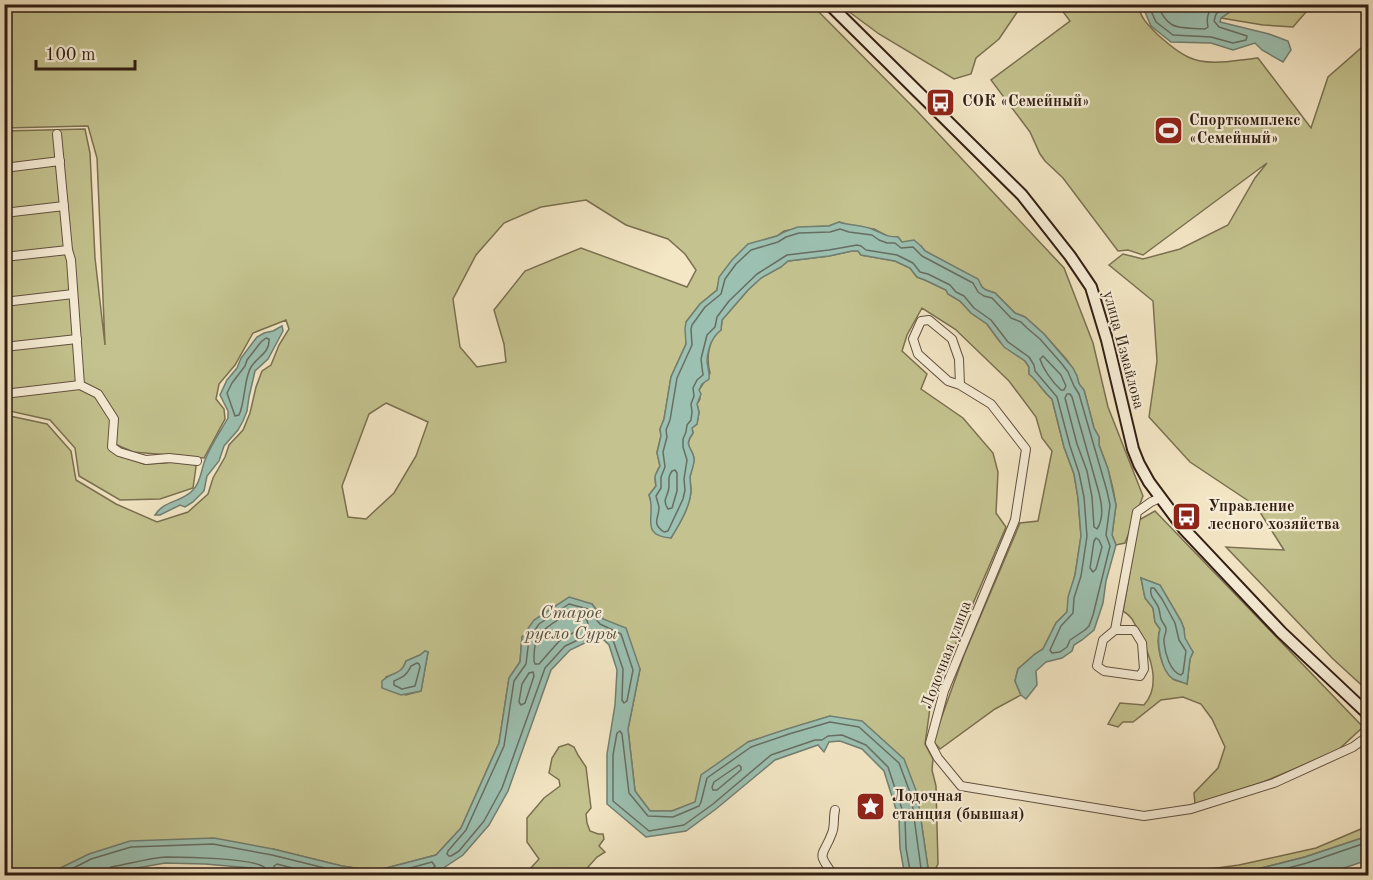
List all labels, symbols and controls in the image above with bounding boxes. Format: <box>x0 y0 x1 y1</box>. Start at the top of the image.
scale bar <box>36 33 135 71</box>
text: 100 m <box>45 46 96 64</box>
bus stop icon: СОК «Семейный» <box>925 86 957 118</box>
place label: СОК «Семейный» <box>962 94 1090 110</box>
place label: Спорткомплекс «Семейный» <box>1189 113 1301 147</box>
sports icon: Спорткомплекс «Семейный» <box>1152 114 1184 146</box>
street label: улица Измайлова <box>1099 289 1147 411</box>
place label: Управление лесного хозяйства <box>1208 499 1340 533</box>
bus stop icon: Управление лесного хозяйства <box>1171 500 1203 532</box>
street label: Лодочная улица <box>919 599 975 711</box>
water label: Старое русло Суры <box>523 604 617 643</box>
place label: Лодочная станция (бывшая) <box>892 789 1024 823</box>
place icon: Лодочная станция (бывшая) <box>855 790 887 822</box>

